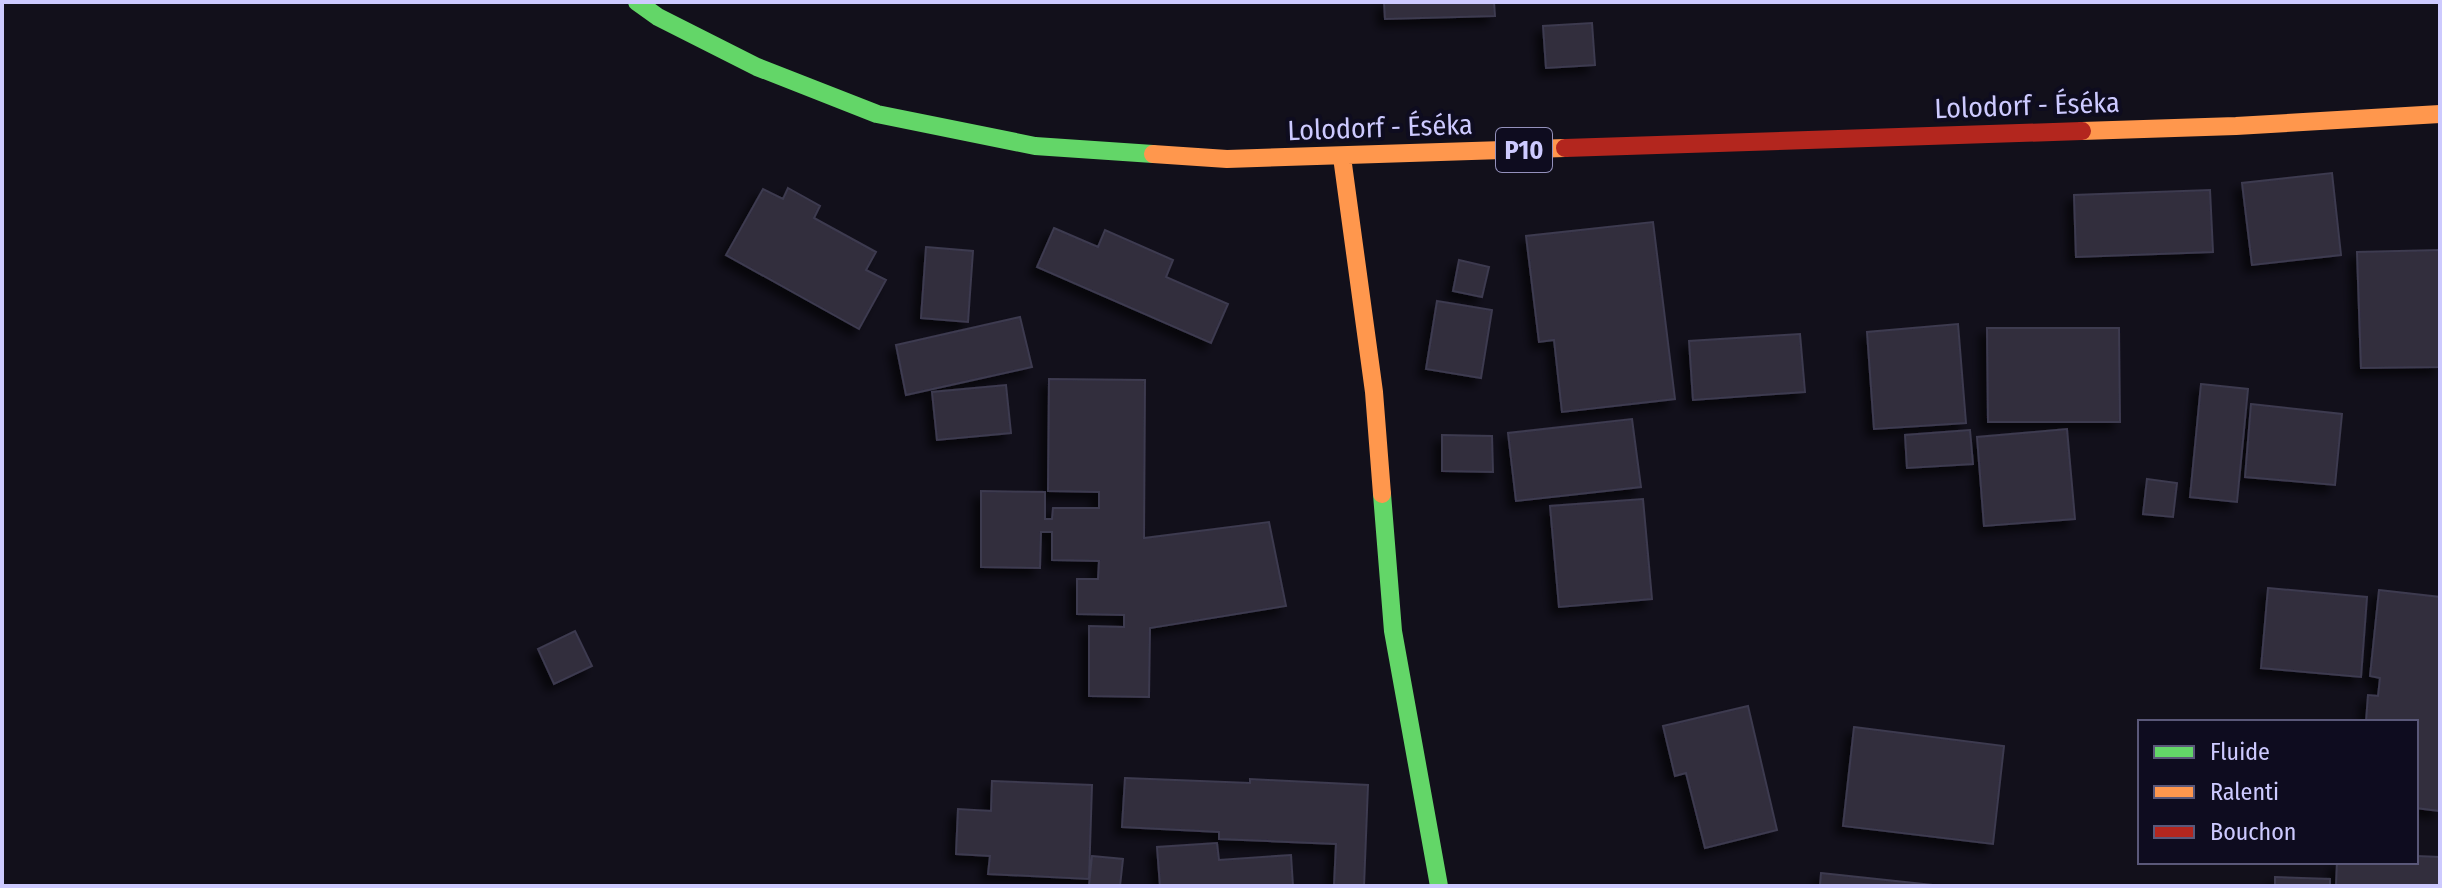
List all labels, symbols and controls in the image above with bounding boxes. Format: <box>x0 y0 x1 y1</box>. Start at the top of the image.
street label: Lolodorf - Éséka <box>1934 86 2120 125</box>
street label: Lolodorf - Éséka <box>1287 108 1473 147</box>
road number: P10 <box>1496 128 1552 172</box>
legend <box>2138 720 2418 864</box>
text: Fluide <box>2210 738 2270 766</box>
text: Ralenti <box>2210 778 2279 806</box>
text: Bouchon <box>2210 818 2297 846</box>

